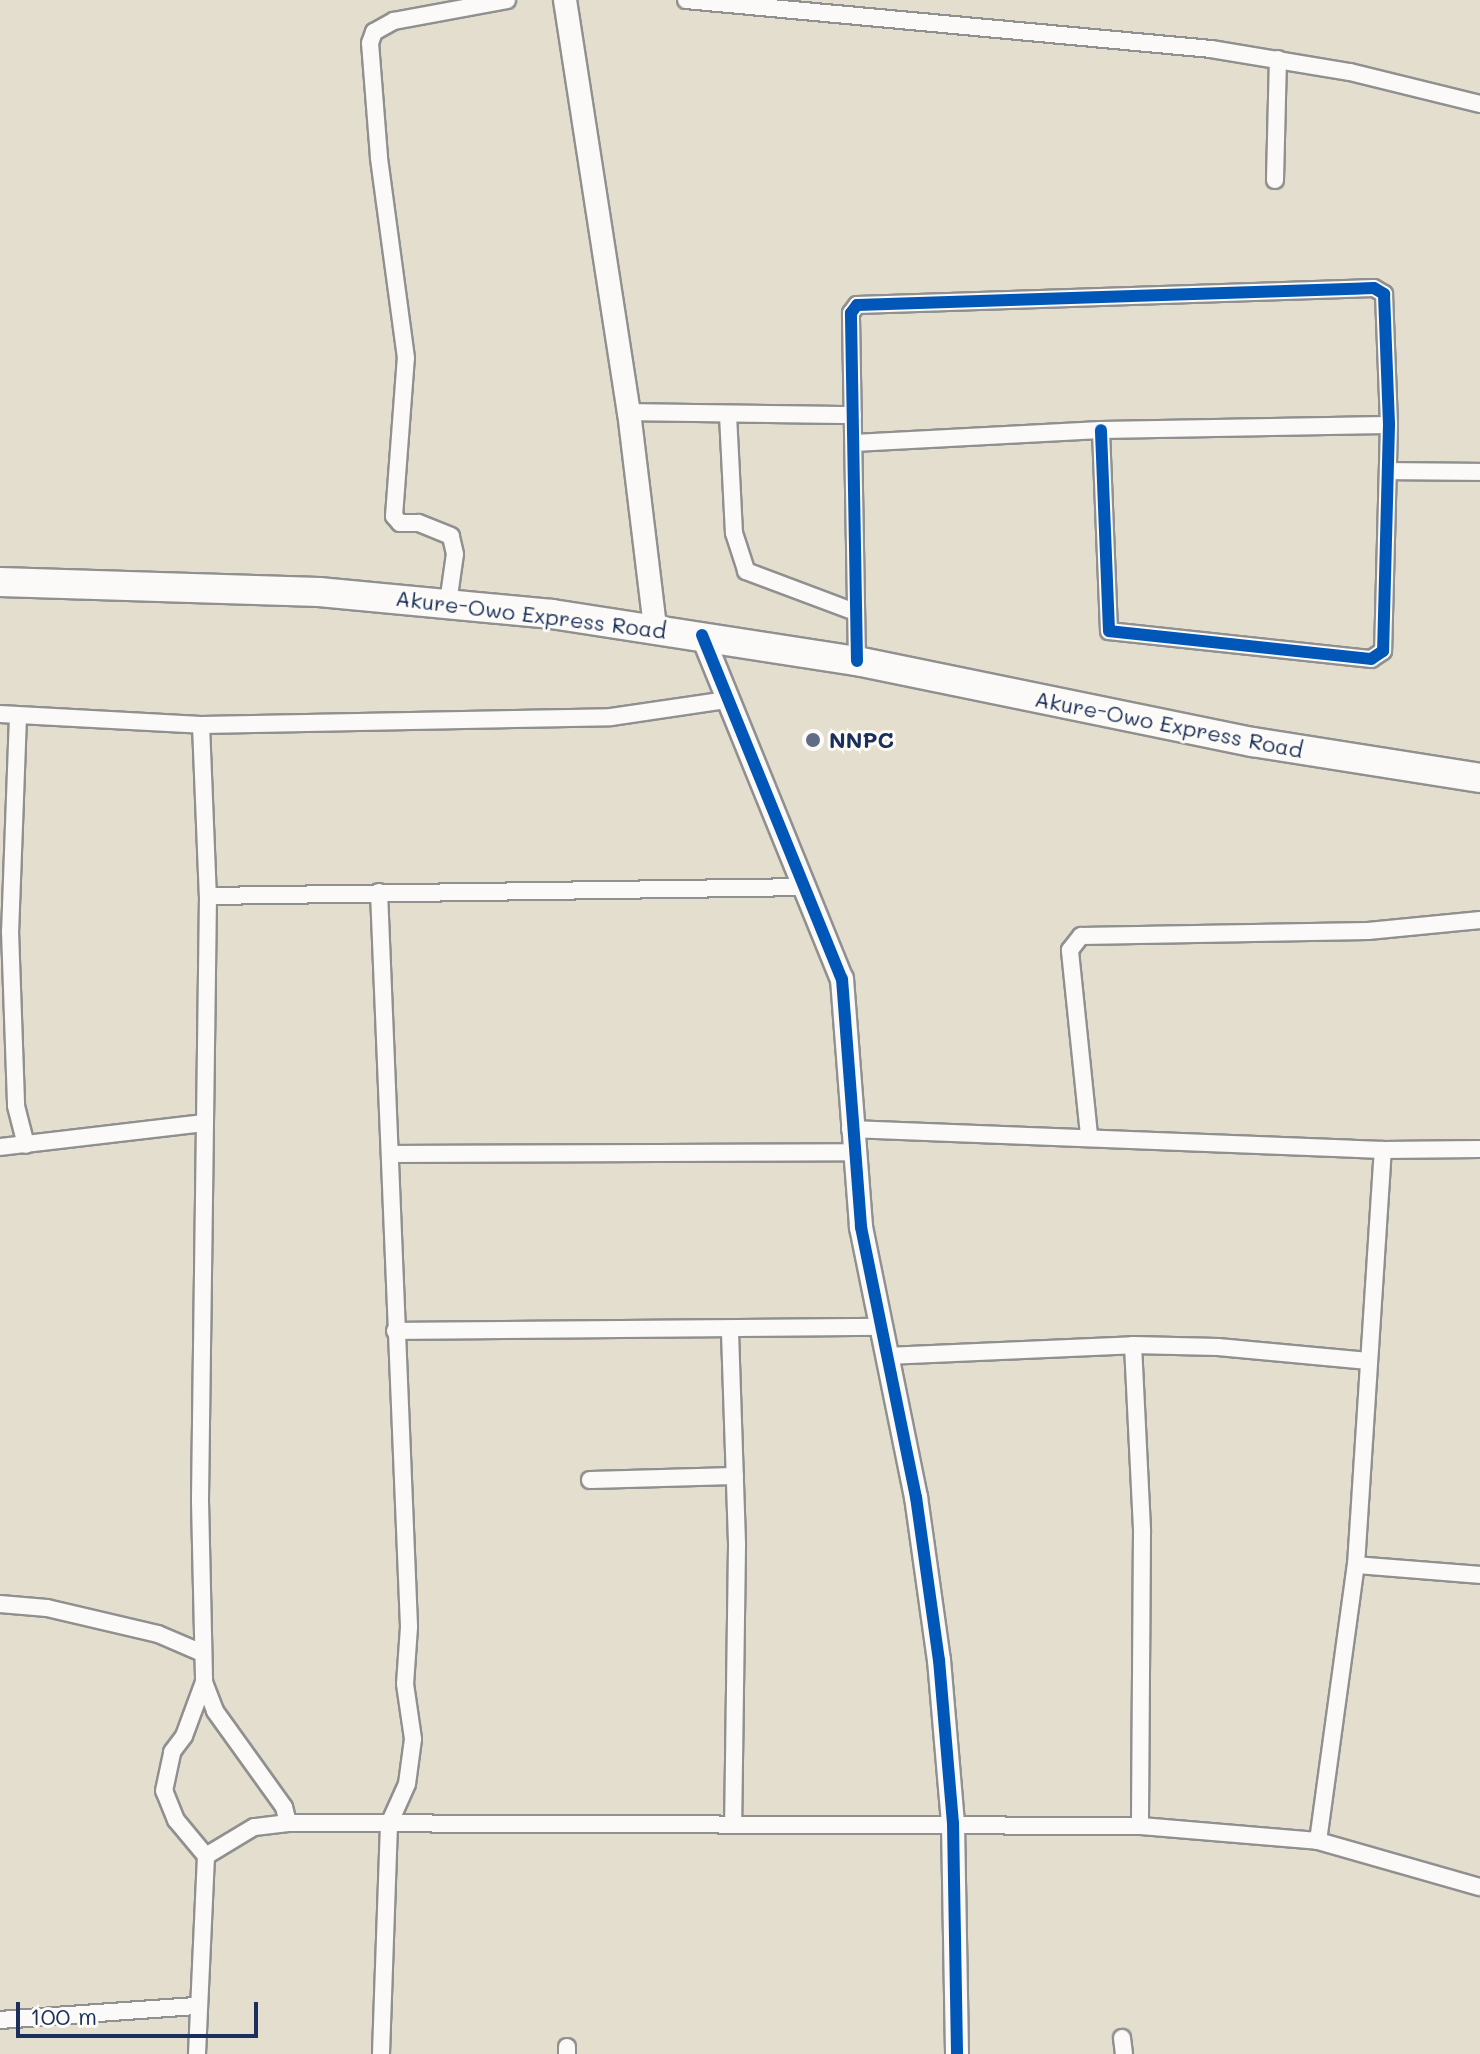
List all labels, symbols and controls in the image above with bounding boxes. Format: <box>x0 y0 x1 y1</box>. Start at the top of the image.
street label: Akure-Owo Express Road <box>394 584 668 644</box>
street label: Akure-Owo Express Road <box>1033 685 1305 763</box>
place label: NNPC <box>829 727 894 753</box>
marker: NNPC <box>804 731 822 749</box>
scale bar <box>20 1986 262 2036</box>
text: 100 m <box>30 2000 97 2031</box>

